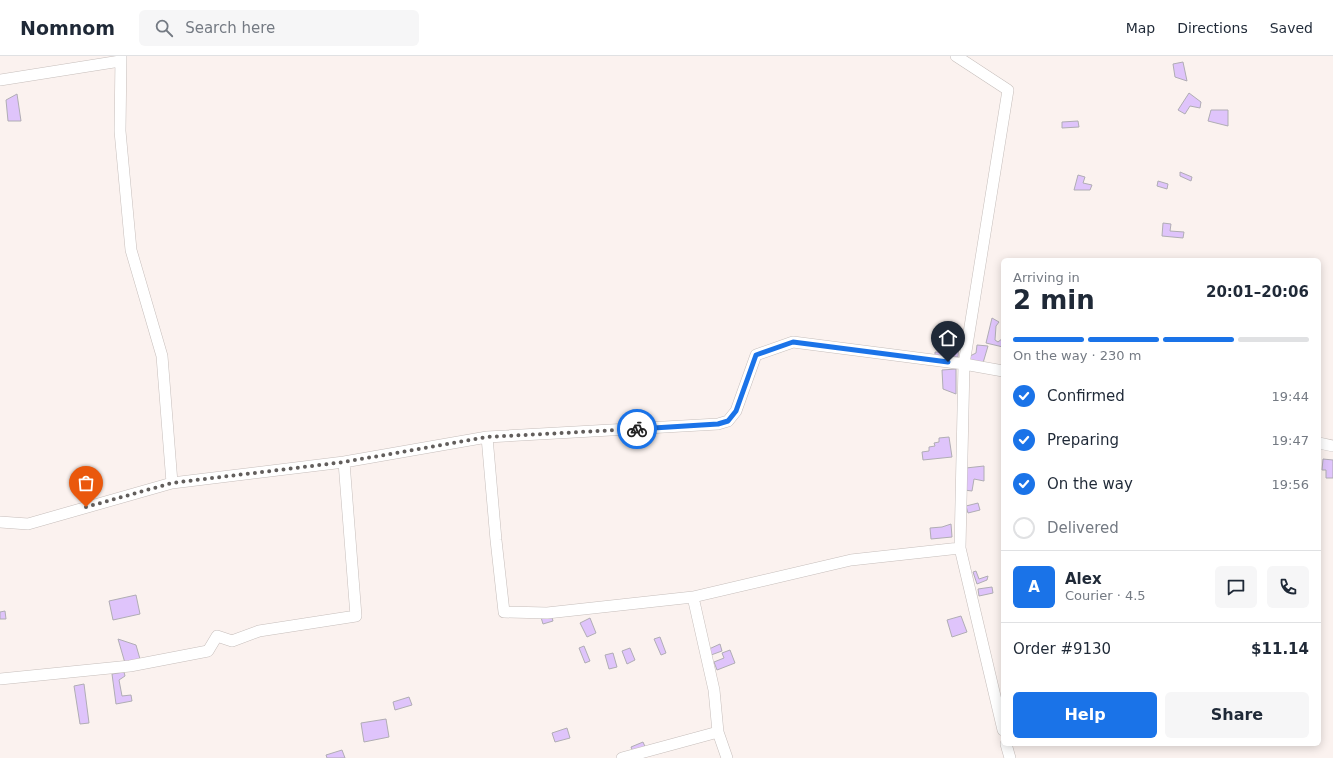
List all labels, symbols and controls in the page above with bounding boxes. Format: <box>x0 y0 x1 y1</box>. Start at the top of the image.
search box <box>139 10 419 46</box>
text: Nomnom <box>20 17 115 39</box>
icon: search <box>153 17 175 39</box>
text: Search here <box>185 19 275 37</box>
text: Map <box>1126 20 1155 36</box>
text: Directions <box>1177 20 1248 36</box>
text: Saved <box>1270 20 1313 36</box>
text: Arriving in <box>1013 270 1080 285</box>
text: 20:01–20:06 <box>1206 283 1309 301</box>
text: 2 min <box>1013 285 1095 315</box>
pin <box>931 321 965 362</box>
icon: home <box>937 327 959 349</box>
text: On the way · 230 m <box>1013 348 1141 363</box>
icon: check <box>1013 385 1035 407</box>
text: Confirmed <box>1047 387 1125 405</box>
text: 19:44 <box>1272 389 1309 404</box>
courier <box>617 409 657 449</box>
icon: bike <box>626 418 648 440</box>
icon: check <box>1013 429 1035 451</box>
text: Preparing <box>1047 431 1119 449</box>
text: 19:47 <box>1272 433 1309 448</box>
pin <box>69 466 103 507</box>
icon: bag <box>75 472 97 494</box>
icon: check <box>1013 473 1035 495</box>
text: On the way <box>1047 475 1133 493</box>
text: 19:56 <box>1272 477 1309 492</box>
text: Delivered <box>1047 519 1119 537</box>
button: chat <box>1215 566 1257 608</box>
button: phone <box>1267 566 1309 608</box>
text: Alex <box>1065 570 1102 588</box>
text: A <box>1028 578 1040 596</box>
text: Courier · 4.5 <box>1065 588 1146 603</box>
text: Order #9130 <box>1013 640 1111 658</box>
text: $11.14 <box>1251 640 1309 658</box>
button: Help <box>1013 692 1157 738</box>
button: Share <box>1165 692 1309 738</box>

